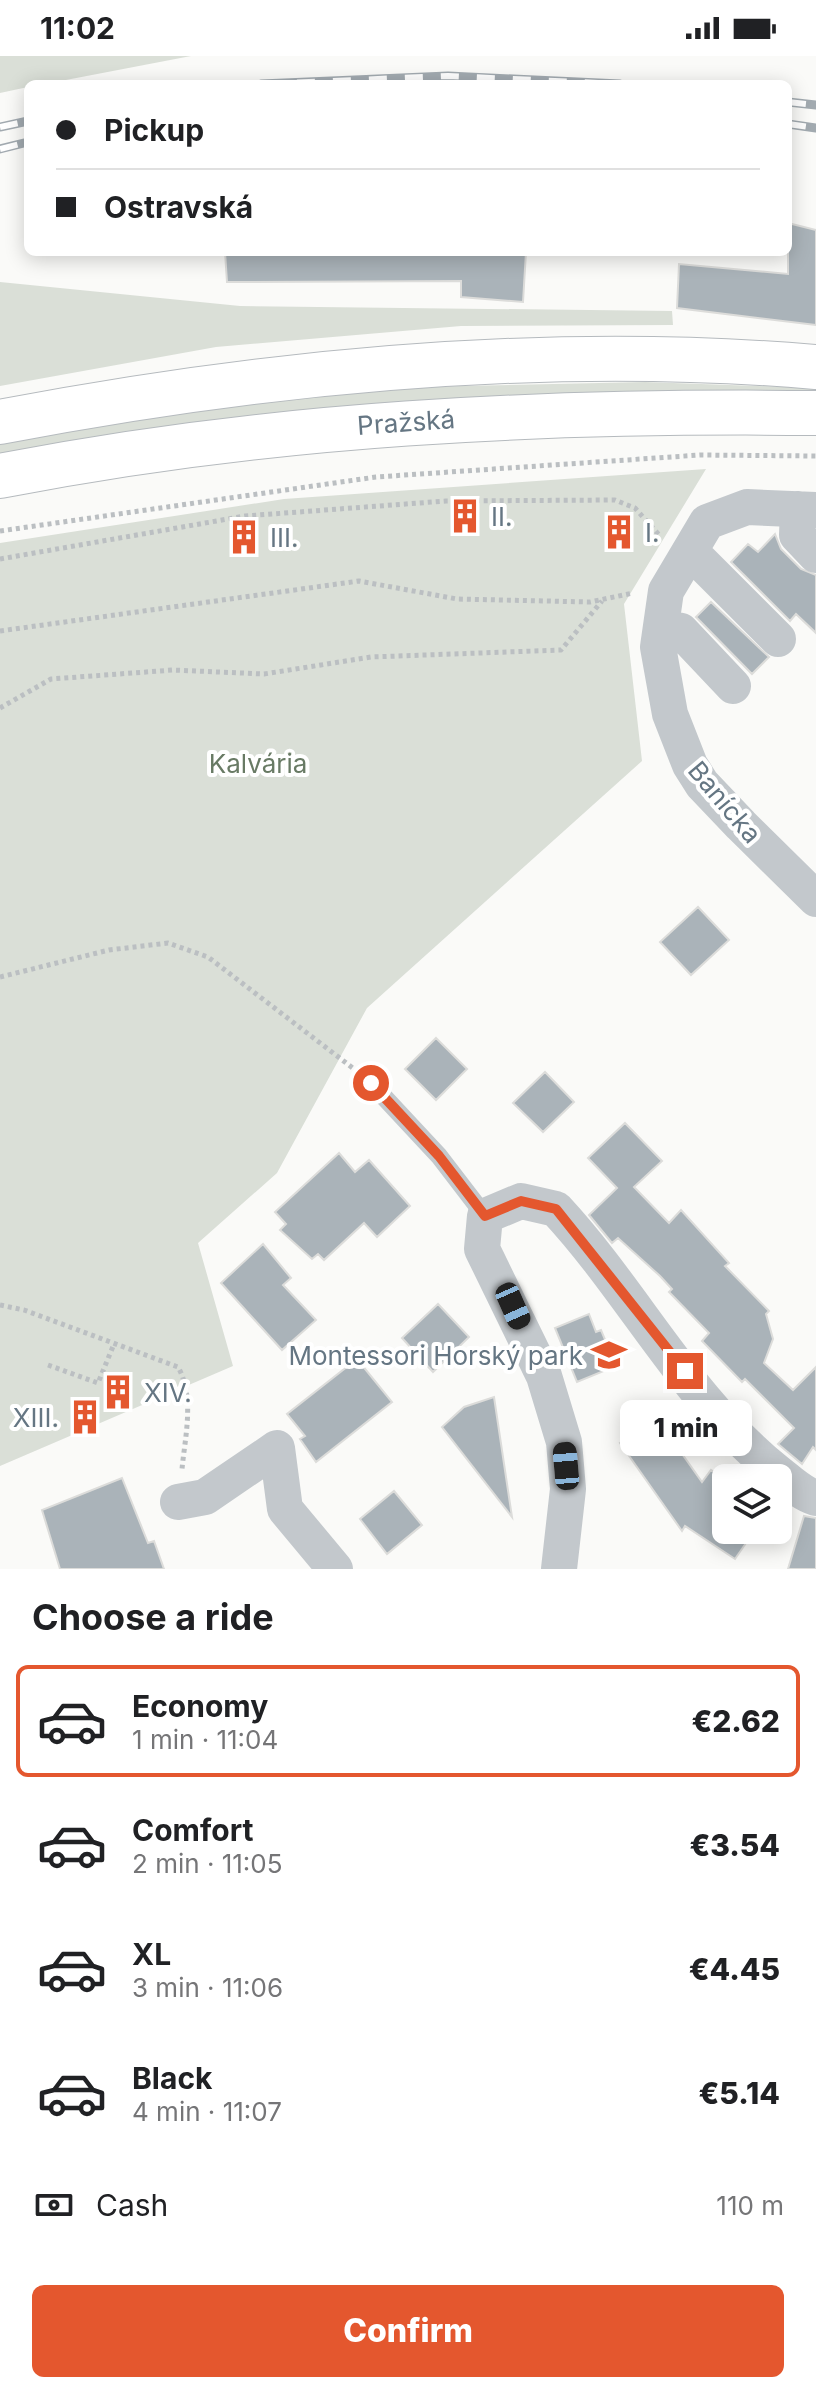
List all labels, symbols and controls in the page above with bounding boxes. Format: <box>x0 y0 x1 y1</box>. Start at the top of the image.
text: 11:02 <box>40 10 115 46</box>
text: Pickup <box>104 112 204 148</box>
text: Ostravská <box>104 189 253 225</box>
street label: Pražská <box>356 403 456 441</box>
building icon: II. <box>446 497 484 535</box>
place label: II. <box>491 501 512 532</box>
building icon: I. <box>600 513 638 551</box>
place label: I. <box>645 517 659 548</box>
building icon: III. <box>225 518 263 556</box>
place label: III. <box>270 522 298 553</box>
park label: Kalvária <box>209 748 307 779</box>
street label: Banícka <box>682 755 768 849</box>
route start <box>353 1065 389 1101</box>
car <box>492 1279 534 1333</box>
school or university icon: Montessori Horský park <box>590 1336 628 1374</box>
place label: Montessori Horský park <box>288 1340 583 1371</box>
route end <box>667 1353 703 1389</box>
building icon: XIV. <box>99 1373 137 1411</box>
place label: XIV. <box>144 1377 192 1408</box>
building icon: XIII. <box>66 1398 104 1436</box>
callout: 1 min <box>619 1399 751 1455</box>
place label: XIII. <box>13 1402 59 1433</box>
text: 1 min <box>653 1412 719 1443</box>
car <box>552 1441 580 1491</box>
map controls <box>712 1464 792 1544</box>
button: layers <box>712 1464 792 1544</box>
text: Choose a ride <box>32 1595 274 1639</box>
icon: car <box>36 1685 108 1757</box>
text: Economy <box>132 1688 268 1724</box>
text: €2.62 <box>691 1703 780 1739</box>
text: 1 min · 11:04 <box>132 1724 278 1755</box>
icon: car <box>36 1809 108 1881</box>
text: Comfort <box>132 1812 253 1848</box>
text: €3.54 <box>689 1827 780 1863</box>
text: 2 min · 11:05 <box>132 1848 283 1879</box>
icon: car <box>36 1933 108 2005</box>
text: XL <box>132 1936 171 1972</box>
text: €4.45 <box>689 1951 780 1987</box>
text: 3 min · 11:06 <box>132 1972 283 2003</box>
icon: car <box>36 2057 108 2129</box>
text: Black <box>132 2060 212 2096</box>
text: €5.14 <box>699 2075 780 2111</box>
text: 4 min · 11:07 <box>132 2096 282 2127</box>
icon: cash <box>32 2183 76 2227</box>
text: Cash <box>96 2187 168 2223</box>
text: 110 m <box>716 2190 784 2221</box>
button: Confirm <box>32 2285 784 2377</box>

